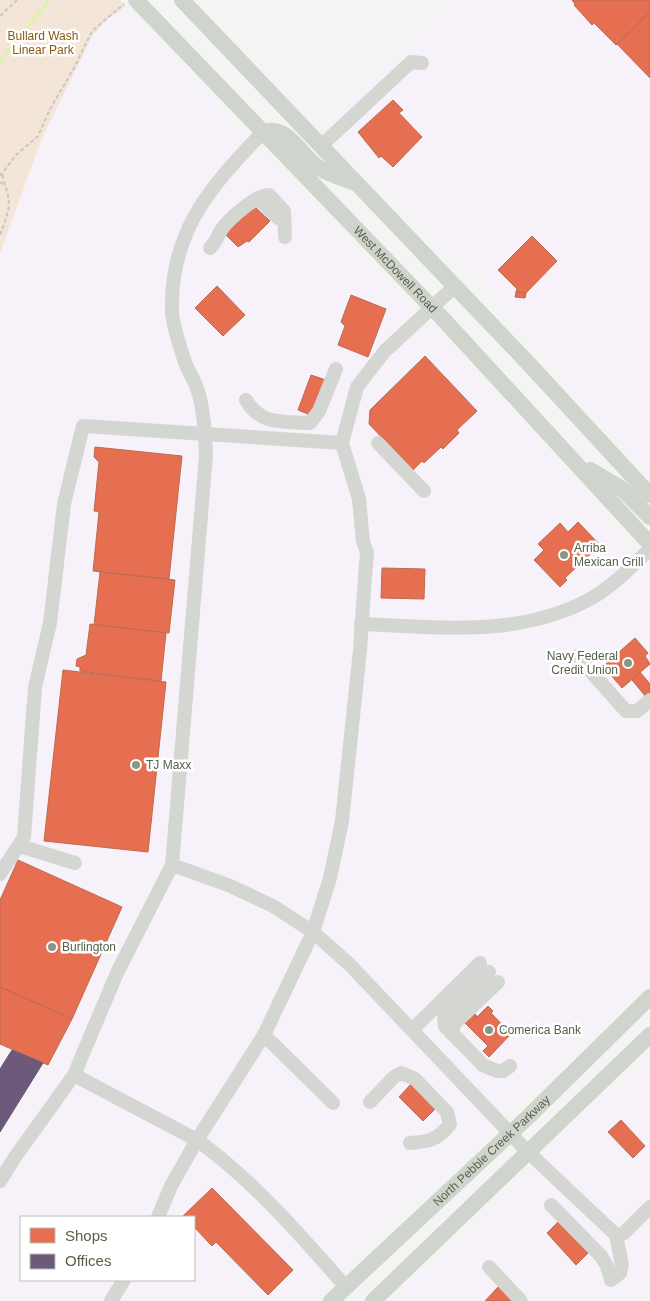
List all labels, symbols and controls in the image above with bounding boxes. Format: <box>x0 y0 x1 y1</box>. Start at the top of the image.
park label: Bullard Wash Linear Park <box>8 29 78 57</box>
street label: West McDowell Road <box>351 223 440 316</box>
place label: Arriba Mexican Grill <box>574 541 643 569</box>
marker: Arriba Mexican Grill <box>558 549 570 561</box>
place label: Navy Federal Credit Union <box>547 649 618 677</box>
marker: Navy Federal Credit Union <box>622 657 634 669</box>
place label: TJ Maxx <box>146 758 191 772</box>
marker: TJ Maxx <box>130 759 142 771</box>
place label: Burlington <box>62 940 116 954</box>
marker: Burlington <box>46 941 58 953</box>
place label: Comerica Bank <box>499 1023 582 1037</box>
marker: Comerica Bank <box>483 1024 495 1036</box>
street label: North Pebble Creek Parkway <box>430 1092 553 1209</box>
legend <box>20 1216 195 1281</box>
text: Shops <box>65 1227 108 1244</box>
text: Offices <box>65 1252 111 1269</box>

